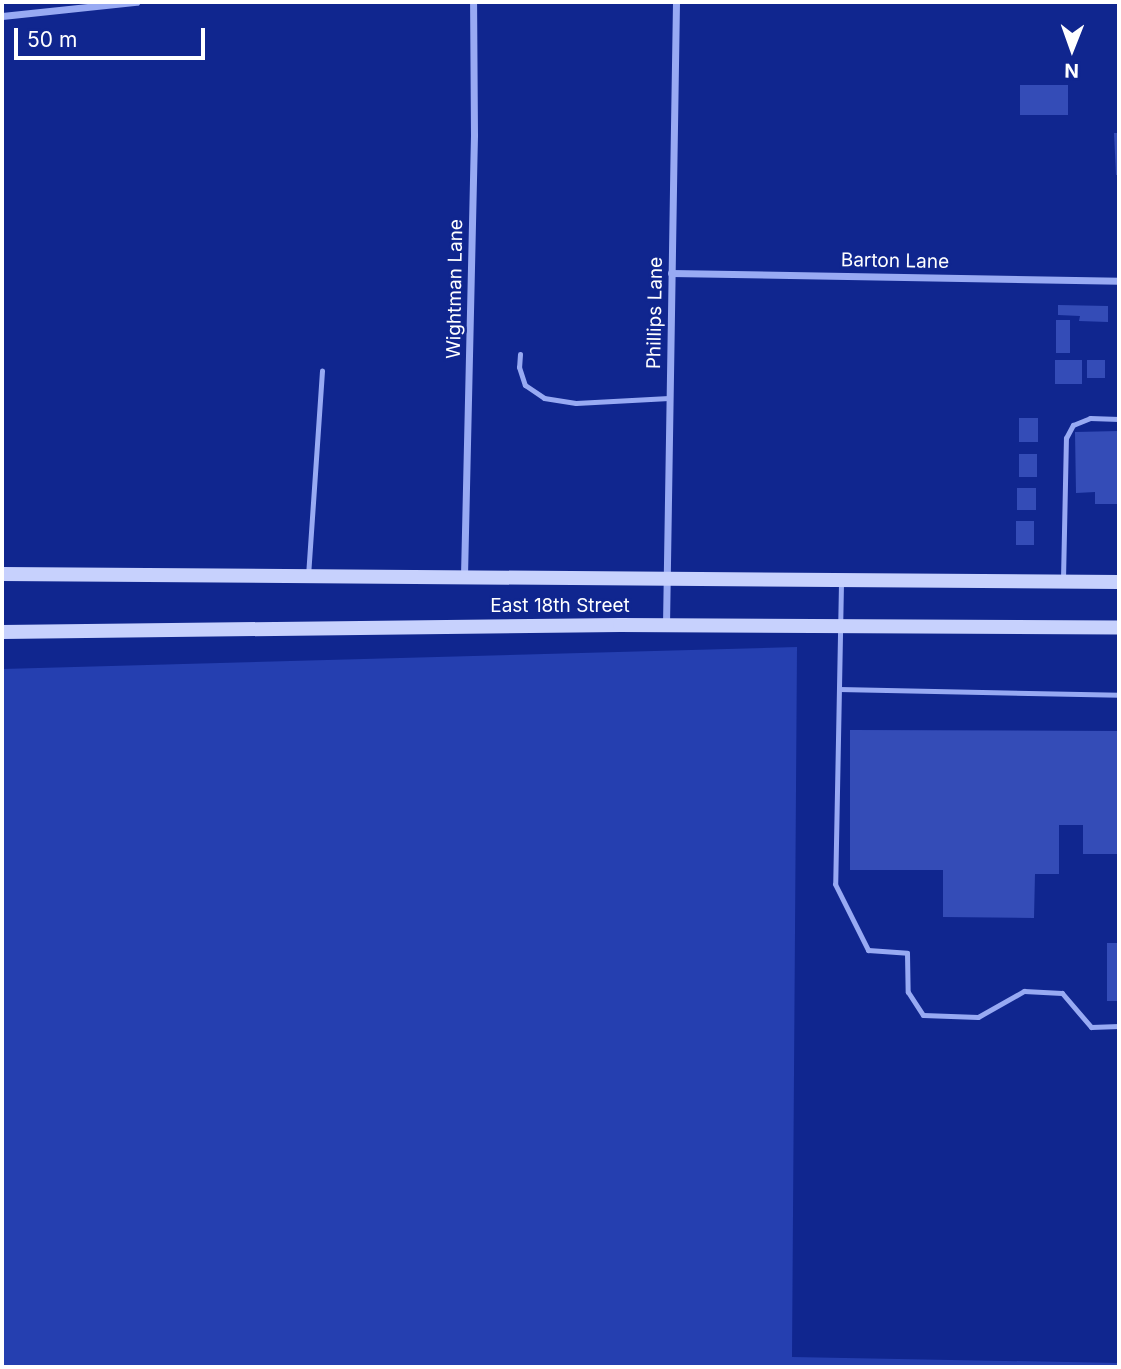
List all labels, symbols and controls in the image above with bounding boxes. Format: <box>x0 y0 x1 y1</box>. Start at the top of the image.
scale bar <box>18 14 208 58</box>
north arrow <box>1037 14 1107 84</box>
text: 50 m <box>27 27 77 52</box>
text: N <box>1064 59 1079 82</box>
street label: Wightman Lane <box>442 219 468 359</box>
street label: Barton Lane <box>841 249 949 273</box>
street label: Phillips Lane <box>643 257 667 369</box>
street label: East 18th Street <box>490 595 630 617</box>

